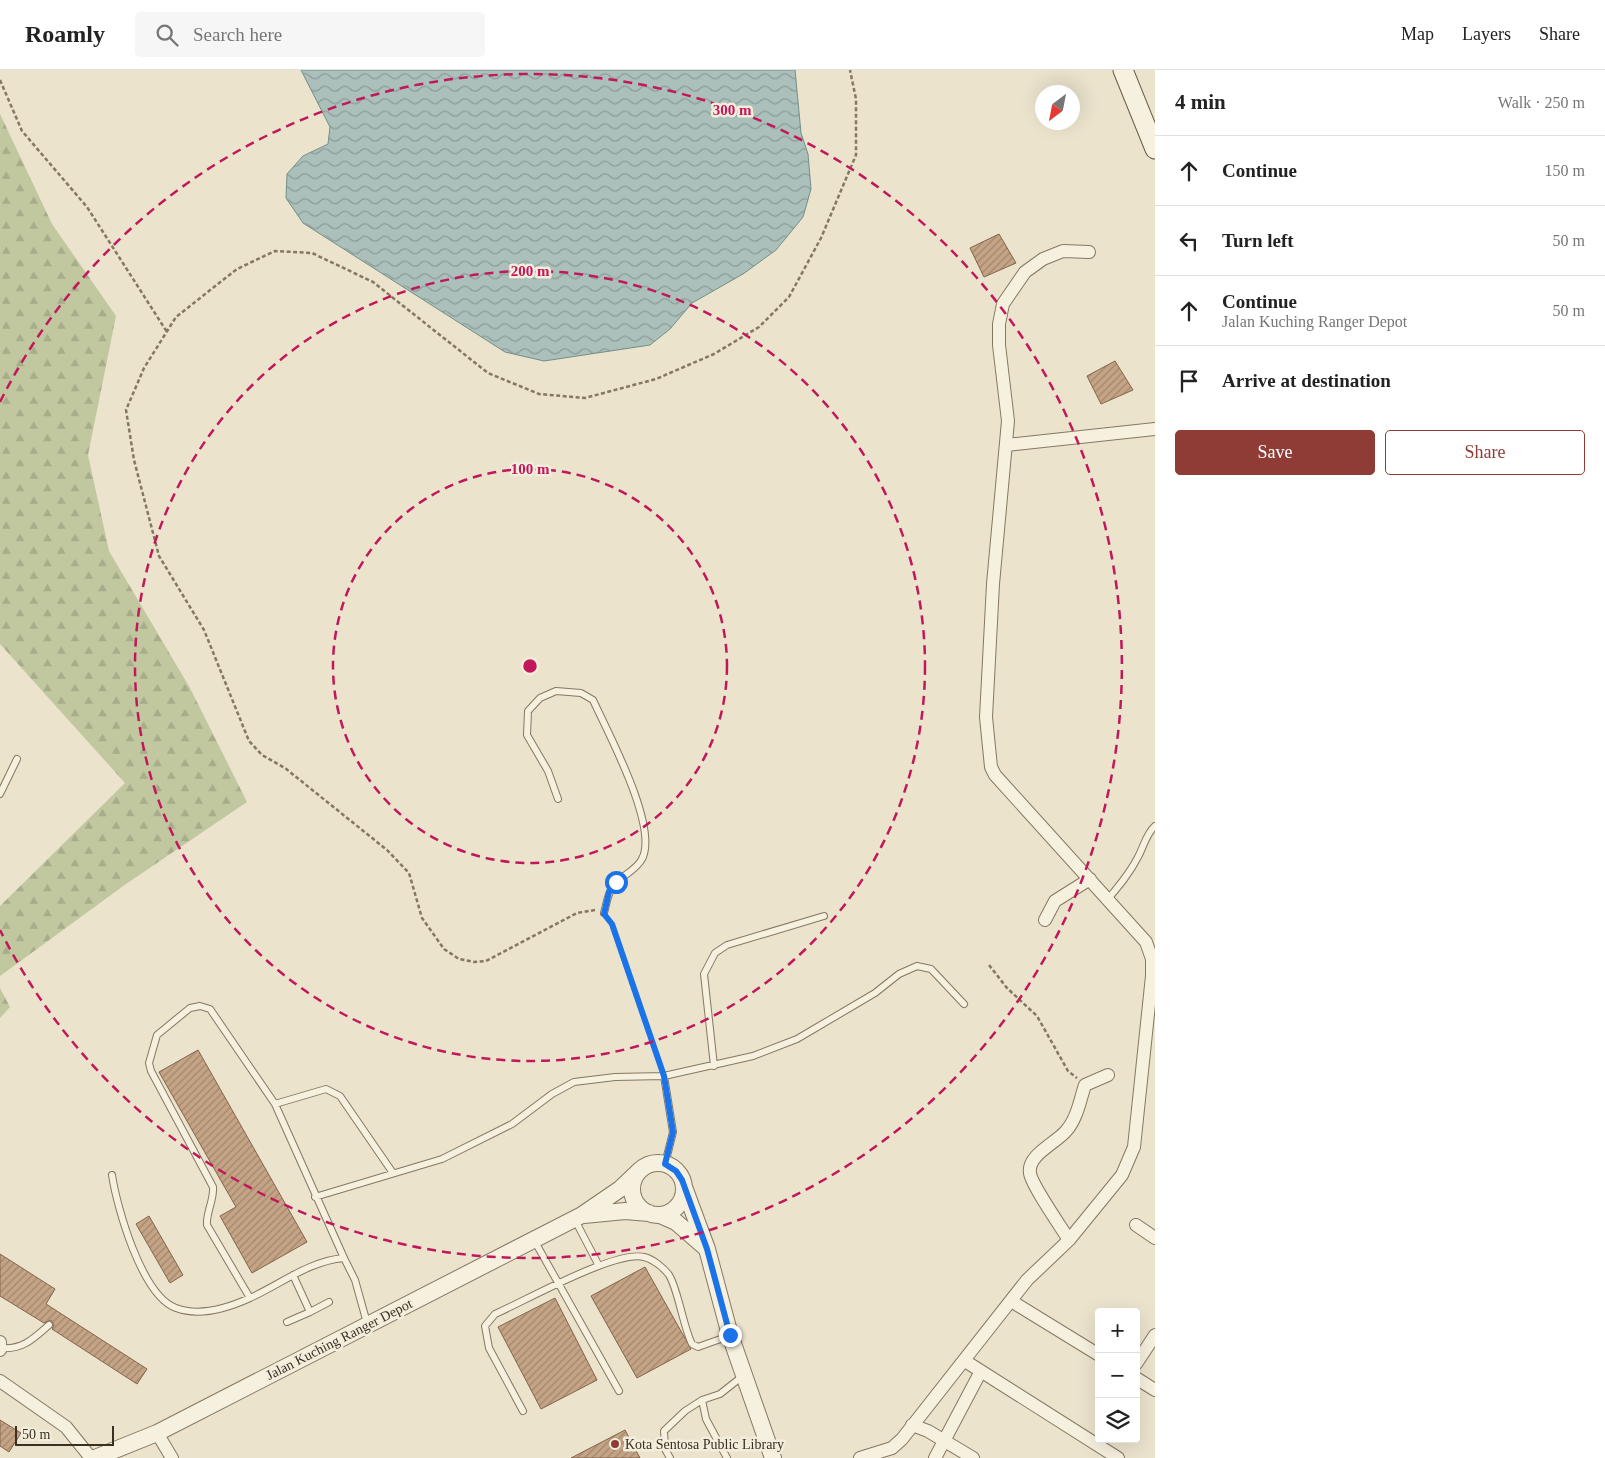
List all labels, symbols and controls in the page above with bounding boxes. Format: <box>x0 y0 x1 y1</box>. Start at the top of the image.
search box <box>135 12 485 57</box>
text: Roamly <box>25 21 105 47</box>
icon: search <box>153 21 181 49</box>
text: Search here <box>193 24 282 45</box>
text: Map <box>1401 24 1434 44</box>
text: Layers <box>1462 24 1511 44</box>
text: Share <box>1539 24 1580 44</box>
north arrow <box>1035 85 1080 130</box>
text: 4 min <box>1175 90 1226 114</box>
text: Walk · 250 m <box>1498 94 1585 111</box>
text: 300 m <box>713 102 752 118</box>
icon: ahead <box>1175 157 1203 185</box>
text: Continue <box>1222 160 1297 181</box>
text: 150 m <box>1545 162 1585 179</box>
icon: left <box>1175 227 1203 255</box>
text: Turn left <box>1222 230 1294 251</box>
text: 50 m <box>1553 232 1585 249</box>
text: 200 m <box>511 263 550 279</box>
text: Continue <box>1222 291 1297 312</box>
icon: ahead <box>1175 297 1203 325</box>
text: 50 m <box>1553 302 1585 319</box>
text: Jalan Kuching Ranger Depot <box>1222 313 1407 330</box>
icon: arrive <box>1175 367 1203 395</box>
text: Arrive at destination <box>1222 370 1391 391</box>
button: Save <box>1175 430 1375 475</box>
button: Share <box>1385 430 1585 475</box>
text: 100 m <box>511 461 550 477</box>
centre of rings <box>521 657 539 675</box>
route start <box>605 871 628 894</box>
street label: Jalan Kuching Ranger Depot <box>264 1296 415 1383</box>
map controls <box>1095 1308 1140 1443</box>
button: + <box>1095 1308 1140 1353</box>
route end <box>719 1324 742 1347</box>
button: − <box>1095 1353 1140 1398</box>
button: layers <box>1095 1398 1140 1443</box>
scale bar <box>15 1423 114 1446</box>
text: 50 m <box>22 1427 50 1442</box>
place label: Kota Sentosa Public Library <box>625 1437 784 1452</box>
marker: Kota Sentosa Public Library <box>609 1438 621 1450</box>

